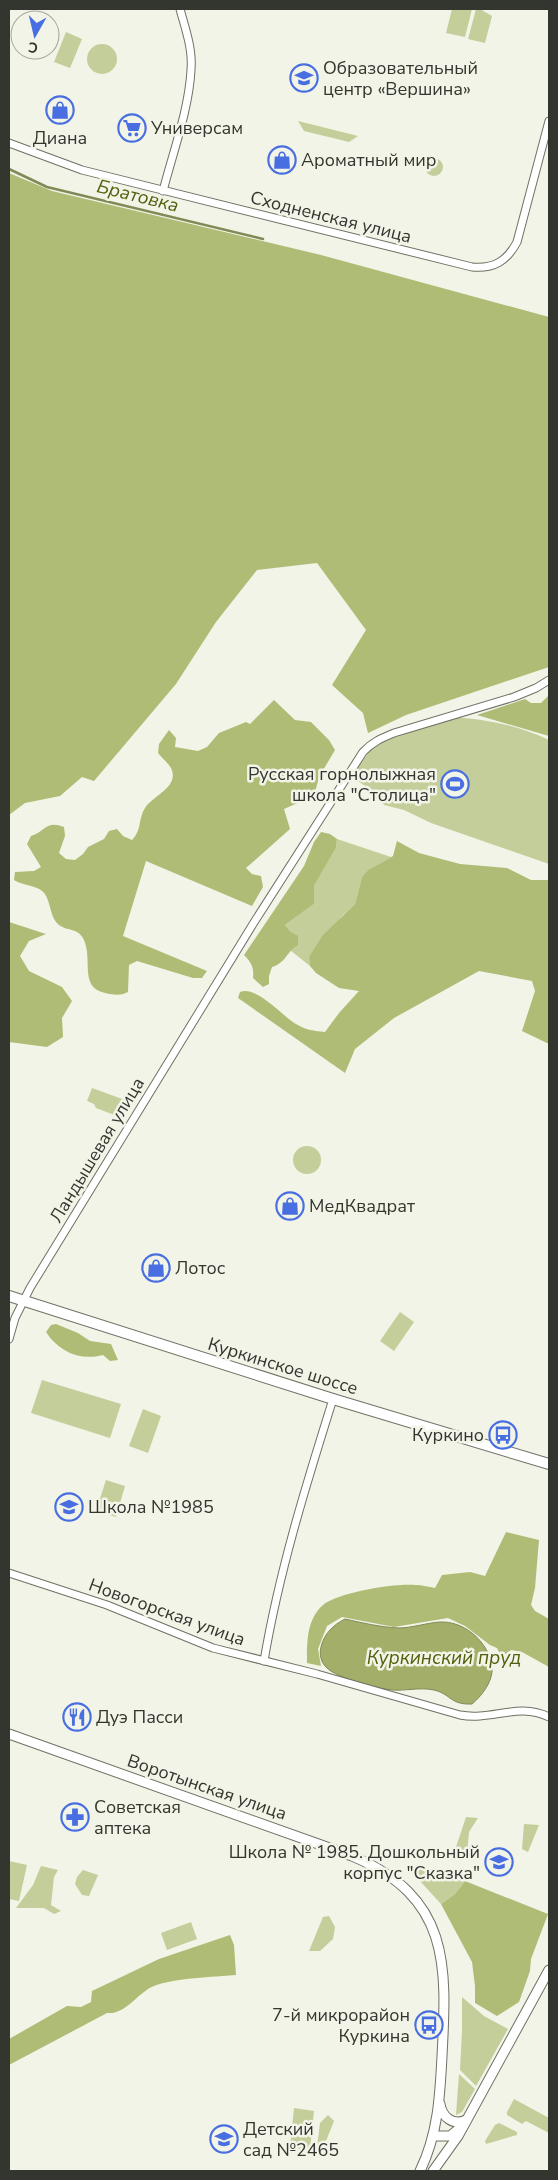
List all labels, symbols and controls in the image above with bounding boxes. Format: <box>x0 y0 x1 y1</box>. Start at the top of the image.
north arrow <box>10 10 60 60</box>
text: С <box>27 37 39 57</box>
place label: Образовательный центр «Вершина» <box>323 56 478 101</box>
school or university icon: Образовательный центр «Вершина» <box>289 63 319 93</box>
shop icon: Диана <box>45 95 75 125</box>
supermarket icon: Универсам <box>117 113 147 143</box>
place label: Универсам <box>150 116 243 140</box>
place label: Диана <box>33 126 87 150</box>
shop icon: Ароматный мир <box>267 145 297 175</box>
place label: Ароматный мир <box>301 148 436 172</box>
water label: Братовка <box>94 173 182 219</box>
street label: Сходненская улица <box>248 185 414 249</box>
place label: Русская горнолыжная школа "Столица" <box>248 762 436 807</box>
sports icon: Русская горнолыжная школа "Столица" <box>440 769 470 799</box>
street label: Ландышевая улица <box>44 1073 150 1227</box>
shop icon: МедКвадрат <box>275 1191 305 1221</box>
place label: МедКвадрат <box>309 1194 415 1218</box>
shop icon: Лотос <box>141 1253 171 1283</box>
place label: Лотос <box>175 1256 226 1280</box>
street label: Куркинское шоссе <box>205 1332 361 1400</box>
bus stop icon: Куркино <box>488 1420 518 1450</box>
place label: Куркино <box>412 1423 484 1447</box>
school or university icon: Школа №1985 <box>54 1492 84 1522</box>
place label: Школа №1985 <box>88 1495 214 1519</box>
street label: Новогорская улица <box>85 1573 249 1651</box>
water label: Куркинский пруд <box>367 1645 521 1671</box>
restaurant icon: Дуэ Пасси <box>62 1702 92 1732</box>
place label: Дуэ Пасси <box>96 1705 183 1729</box>
street label: Воротынская улица <box>124 1748 290 1826</box>
place label: Советская аптека <box>94 1795 181 1840</box>
pharmacy icon: Советская аптека <box>60 1802 90 1832</box>
place label: Школа № 1985. Дошкольный корпус "Сказка" <box>229 1840 480 1885</box>
school or university icon: Школа № 1985. Дошкольный корпус "Сказка" <box>484 1847 514 1877</box>
place label: 7-й микрорайон Куркина <box>272 2003 410 2048</box>
bus stop icon: 7-й микрорайон Куркина <box>414 2010 444 2040</box>
place label: Детский сад №2465 <box>243 2117 339 2162</box>
school or university icon: Детский сад №2465 <box>209 2124 239 2154</box>

